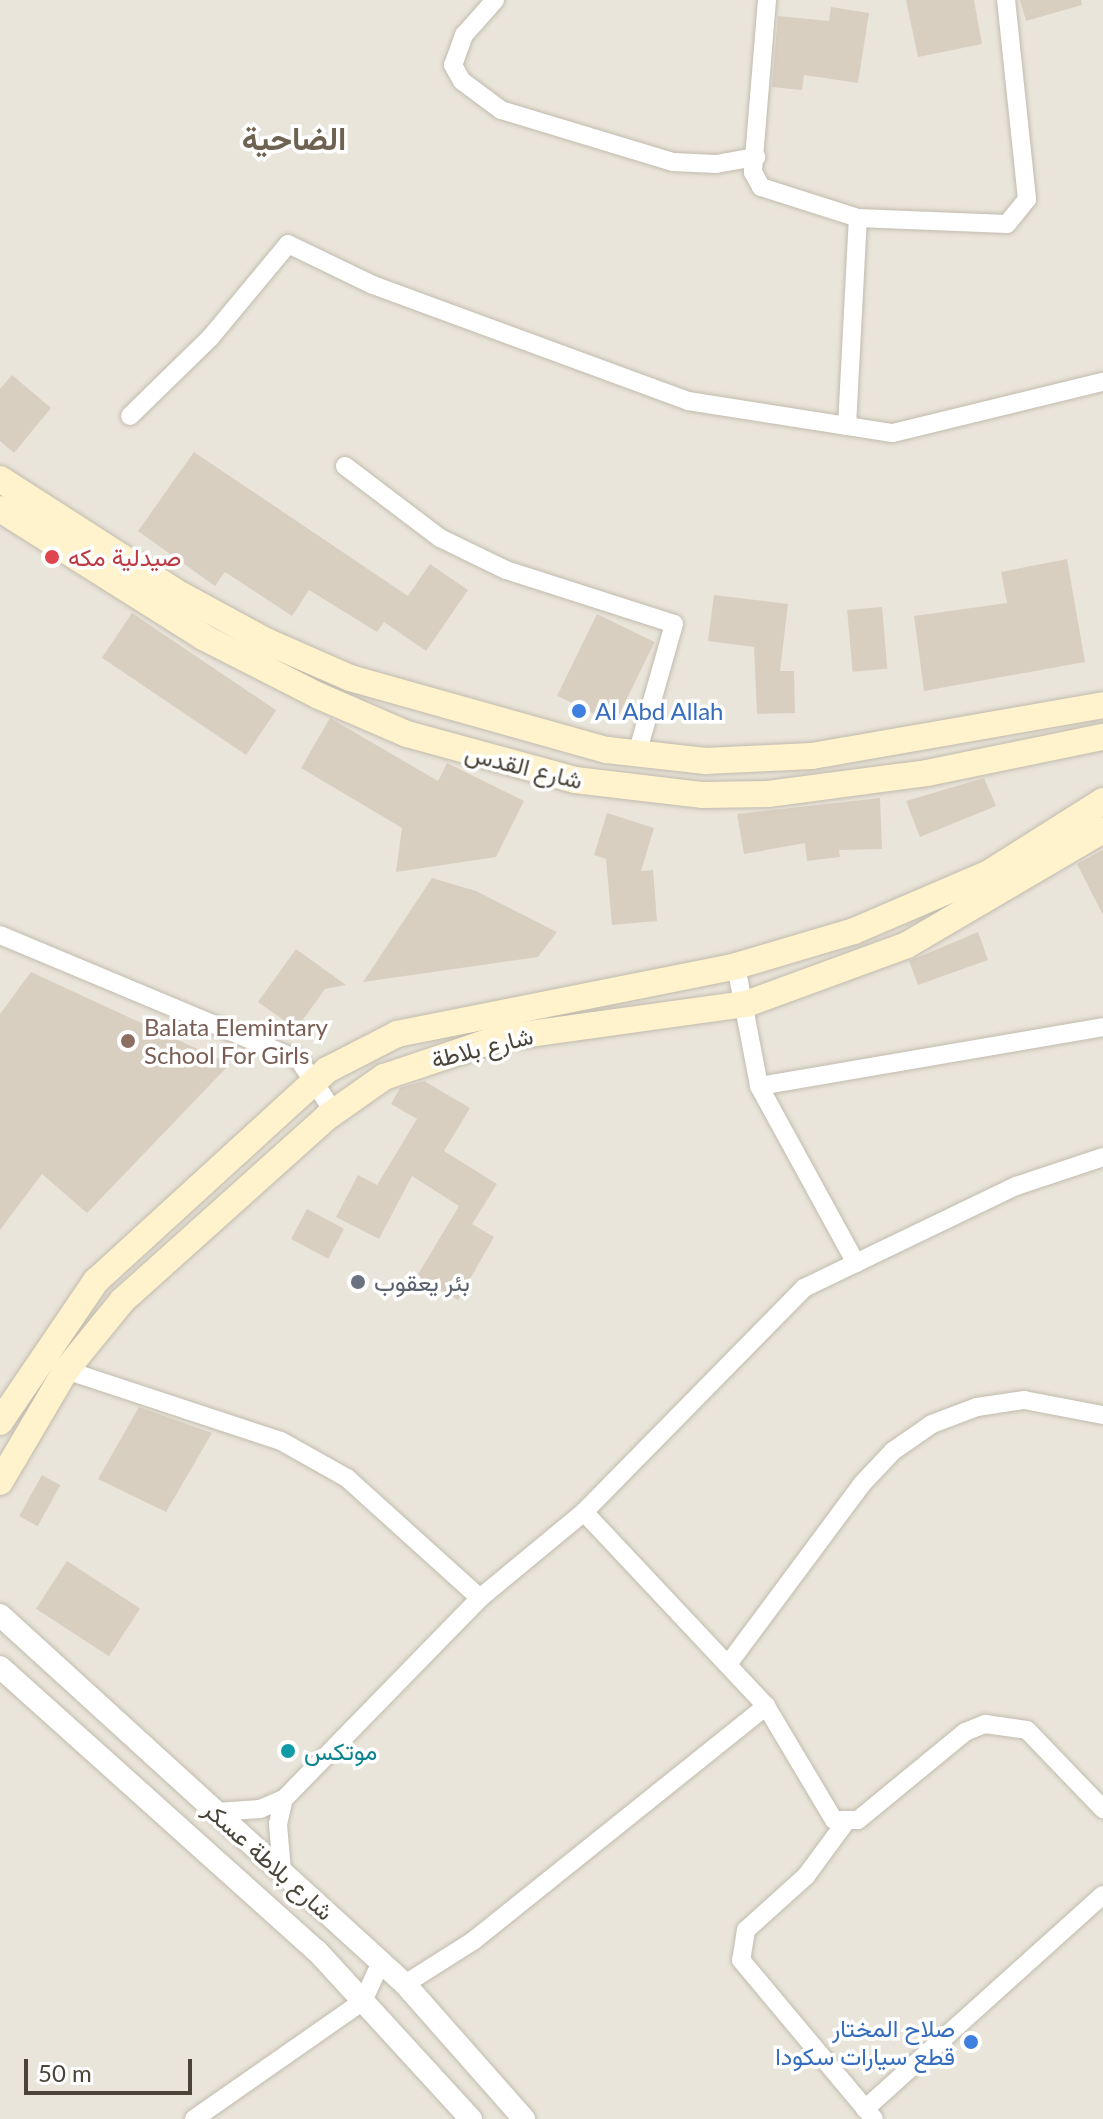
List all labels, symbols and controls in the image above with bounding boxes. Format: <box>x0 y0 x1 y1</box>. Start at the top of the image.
district label: الضاحية <box>242 119 346 157</box>
place label: صيدلية مكه <box>68 543 181 571</box>
marker: صيدلية مكه <box>43 548 61 566</box>
place label: Al Abd Allah <box>595 697 725 725</box>
marker: Al Abd Allah <box>570 702 588 720</box>
street label: شارع القدس <box>462 738 586 794</box>
place label: Balata Elemintary School For Girls <box>144 1013 328 1069</box>
street label: شارع بلاطة <box>428 1020 536 1074</box>
marker: Balata Elemintary School For Girls <box>119 1032 137 1050</box>
place label: بئر يعقوب <box>374 1268 470 1296</box>
marker: بئر يعقوب <box>349 1273 367 1291</box>
place label: موتكس <box>304 1737 377 1765</box>
marker: موتكس <box>279 1742 297 1760</box>
street label: شارع بلاطة عسكر <box>198 1794 340 1926</box>
place label: صلاح المختار قطع سيارات سكودا <box>775 2014 955 2070</box>
marker: صلاح المختار قطع سيارات سكودا <box>962 2033 980 2051</box>
scale bar <box>28 2043 196 2093</box>
text: 50 m <box>38 2058 92 2087</box>

